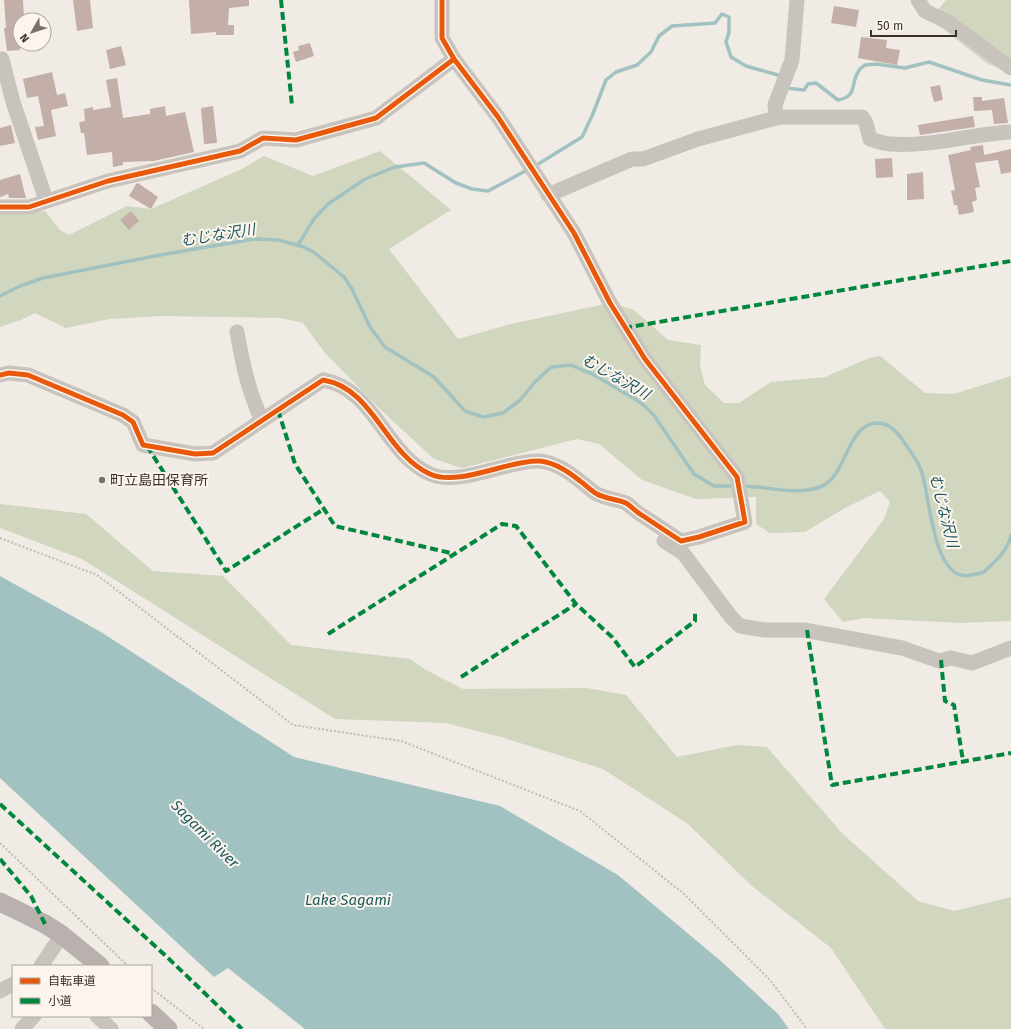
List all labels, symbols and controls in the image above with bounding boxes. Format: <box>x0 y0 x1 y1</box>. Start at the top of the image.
north arrow <box>12 12 52 52</box>
scale bar <box>871 12 956 38</box>
text: 50 m <box>877 19 903 33</box>
text: N <box>17 31 32 45</box>
water label: むじな沢川 <box>180 220 258 250</box>
water label: むじな沢川 <box>579 350 655 405</box>
place label: 町立島田保育所 <box>110 472 208 489</box>
water label: むじな沢川 <box>926 472 962 551</box>
marker: 町立島田保育所 <box>97 475 107 485</box>
water label: Sagami River <box>167 796 244 873</box>
water label: Lake Sagami <box>305 891 391 909</box>
legend <box>12 965 152 1017</box>
text: 自転車道 <box>48 974 96 988</box>
text: 小道 <box>48 994 72 1008</box>

